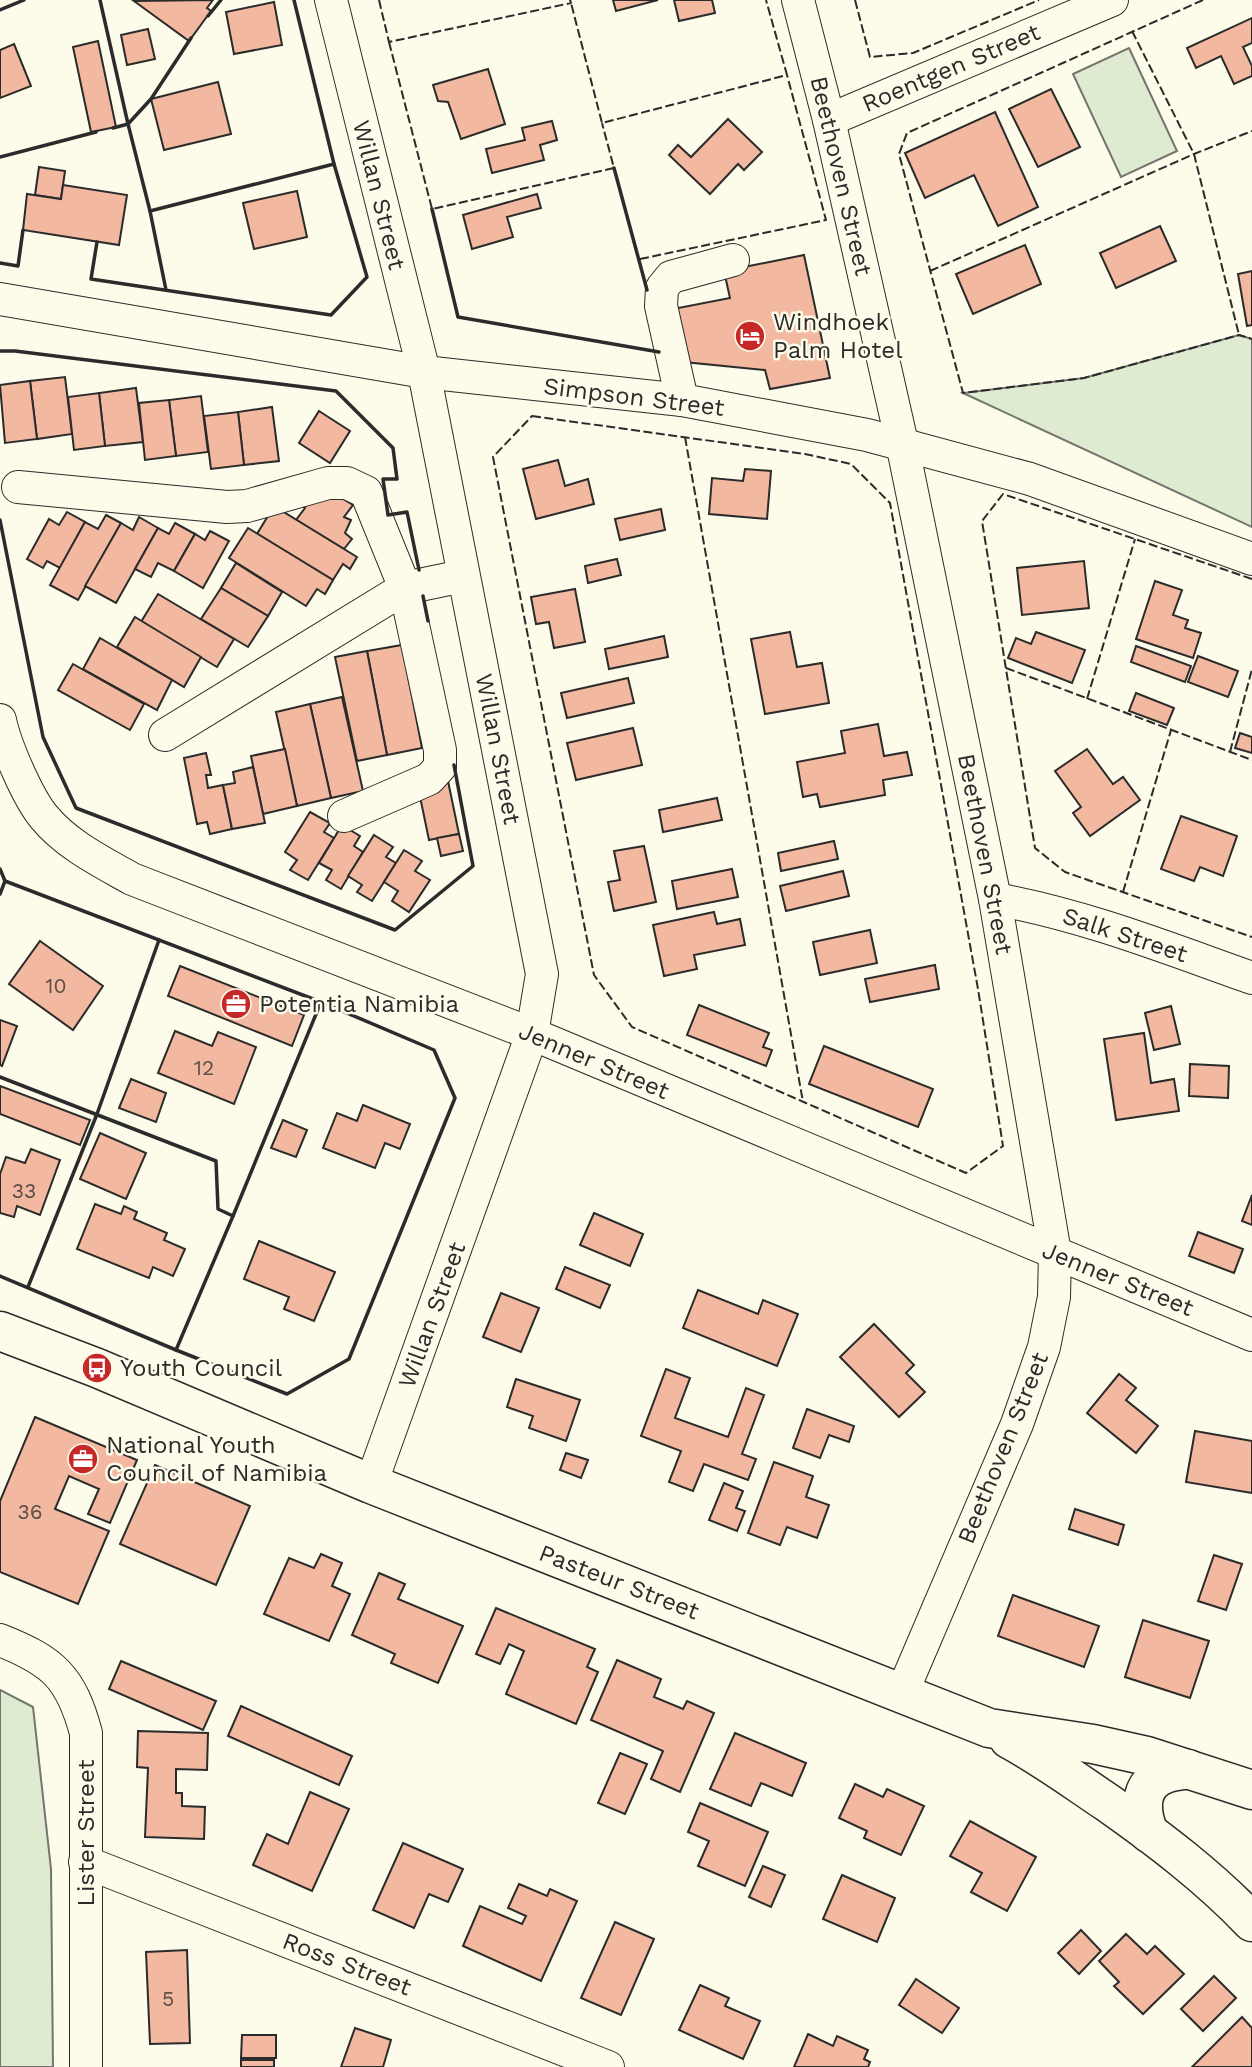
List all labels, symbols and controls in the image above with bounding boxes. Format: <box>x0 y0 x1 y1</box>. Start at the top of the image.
street label: Roentgen Street <box>858 18 1044 118</box>
street label: Beethoven Street <box>804 73 878 279</box>
street label: Willan Street <box>347 117 411 273</box>
place label: Windhoek Palm Hotel <box>773 308 903 364</box>
hotel icon: Windhoek Palm Hotel <box>733 319 767 353</box>
street label: Simpson Street <box>542 372 726 422</box>
street label: Willan Street <box>470 671 526 827</box>
street label: Beethoven Street <box>952 751 1018 957</box>
street label: Salk Street <box>1059 902 1191 968</box>
house number: 10 <box>45 973 67 998</box>
office icon: Potentia Namibia <box>219 987 253 1021</box>
place label: Potentia Namibia <box>259 990 459 1018</box>
street label: Jenner Street <box>515 1017 673 1105</box>
house number: 12 <box>194 1055 214 1080</box>
house number: 33 <box>12 1178 36 1203</box>
street label: Jenner Street <box>1038 1236 1198 1322</box>
street label: Willan Street <box>393 1238 471 1392</box>
street label: Beethoven Street <box>952 1348 1054 1548</box>
bus stop icon: Youth Council <box>80 1351 114 1385</box>
place label: Youth Council <box>120 1354 283 1382</box>
place label: National Youth Council of Namibia <box>106 1431 327 1487</box>
office icon: National Youth Council of Namibia <box>66 1442 100 1476</box>
house number: 36 <box>17 1499 43 1524</box>
street label: Pasteur Street <box>535 1539 703 1625</box>
street label: Lister Street <box>72 1760 100 1906</box>
street label: Ross Street <box>279 1927 415 2001</box>
house number: 5 <box>162 1986 174 2011</box>

